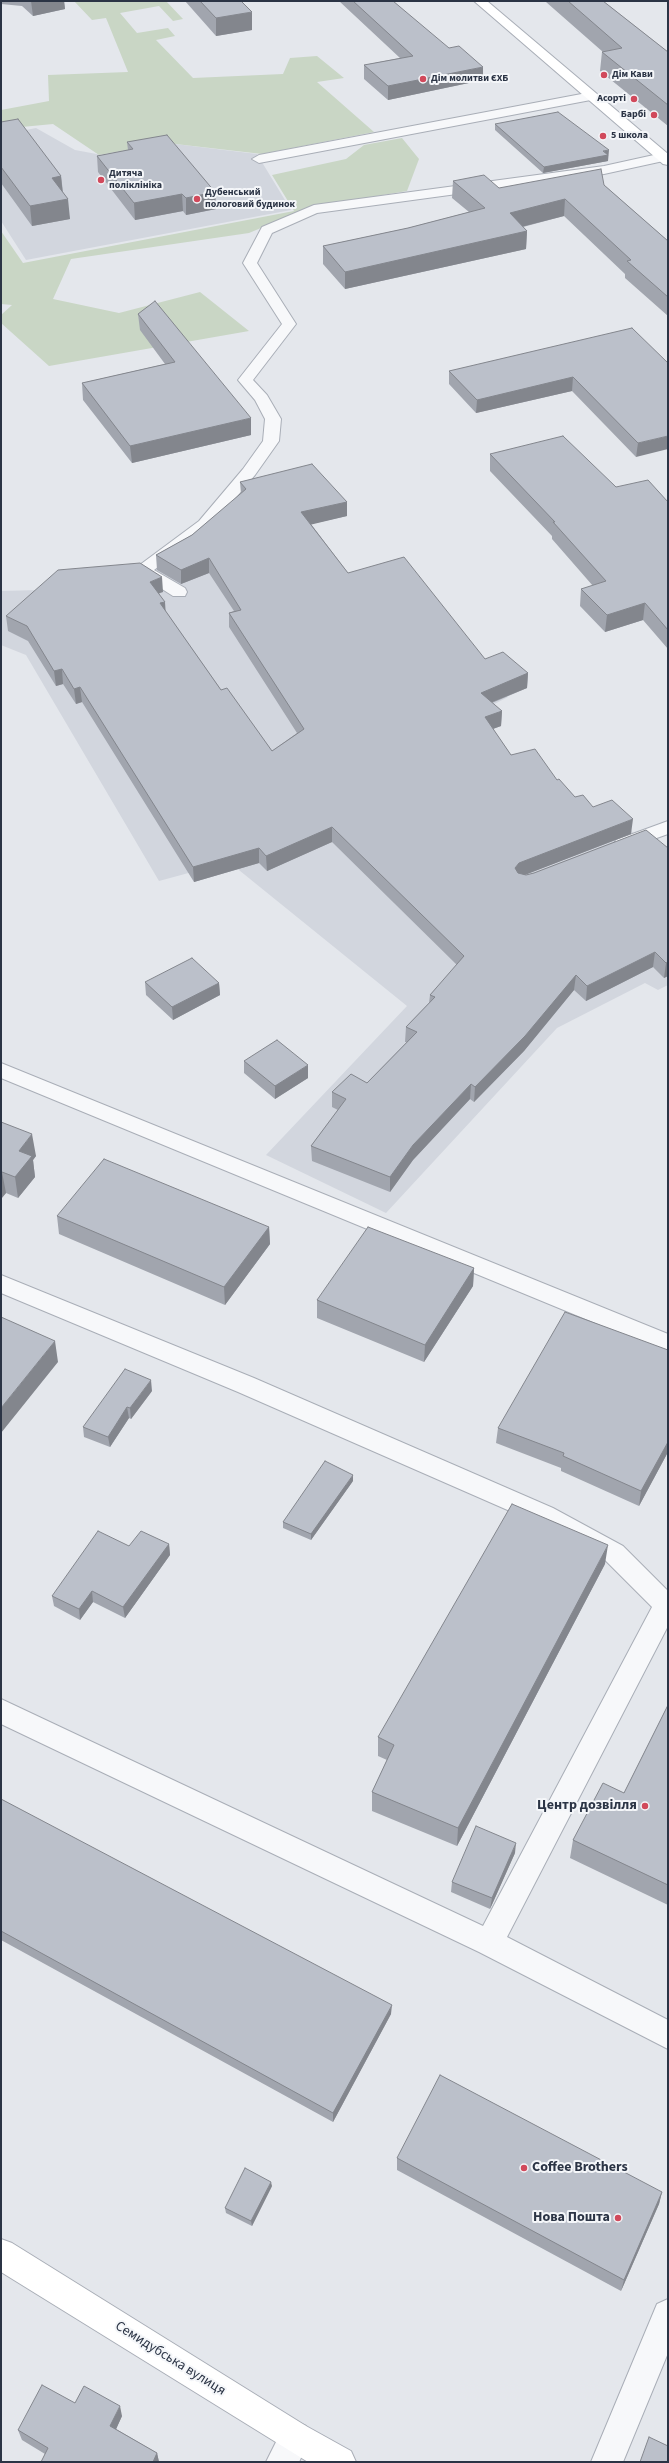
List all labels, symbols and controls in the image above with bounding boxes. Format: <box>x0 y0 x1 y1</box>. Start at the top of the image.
place label: Дім Кави <box>612 69 653 81</box>
marker: Дім Кави <box>599 70 609 80</box>
place label: Дім молитви ЄХБ <box>431 73 508 85</box>
marker: Дім молитви ЄХБ <box>418 74 428 84</box>
place label: Асорті <box>597 93 626 105</box>
marker: Асорті <box>629 94 639 104</box>
place label: Барбі <box>621 109 646 121</box>
marker: Барбі <box>649 110 659 120</box>
place label: 5 школа <box>611 130 648 142</box>
marker: 5 школа <box>598 131 608 141</box>
place label: Дитяча поліклініка <box>109 168 162 192</box>
marker: Дитяча поліклініка <box>96 175 106 185</box>
place label: Дубенський пологовий будинок <box>205 187 295 210</box>
marker: Дубенський пологовий будинок <box>192 194 202 204</box>
place label: Центр дозвілля <box>537 1798 637 1814</box>
marker: Центр дозвілля <box>640 1801 650 1811</box>
place label: Coffee Brothers <box>532 2160 628 2176</box>
marker: Coffee Brothers <box>519 2163 529 2173</box>
place label: Нова Пошта <box>533 2210 610 2226</box>
marker: Нова Пошта <box>613 2213 623 2223</box>
street label: Семидубська вулиця <box>112 2318 228 2400</box>

